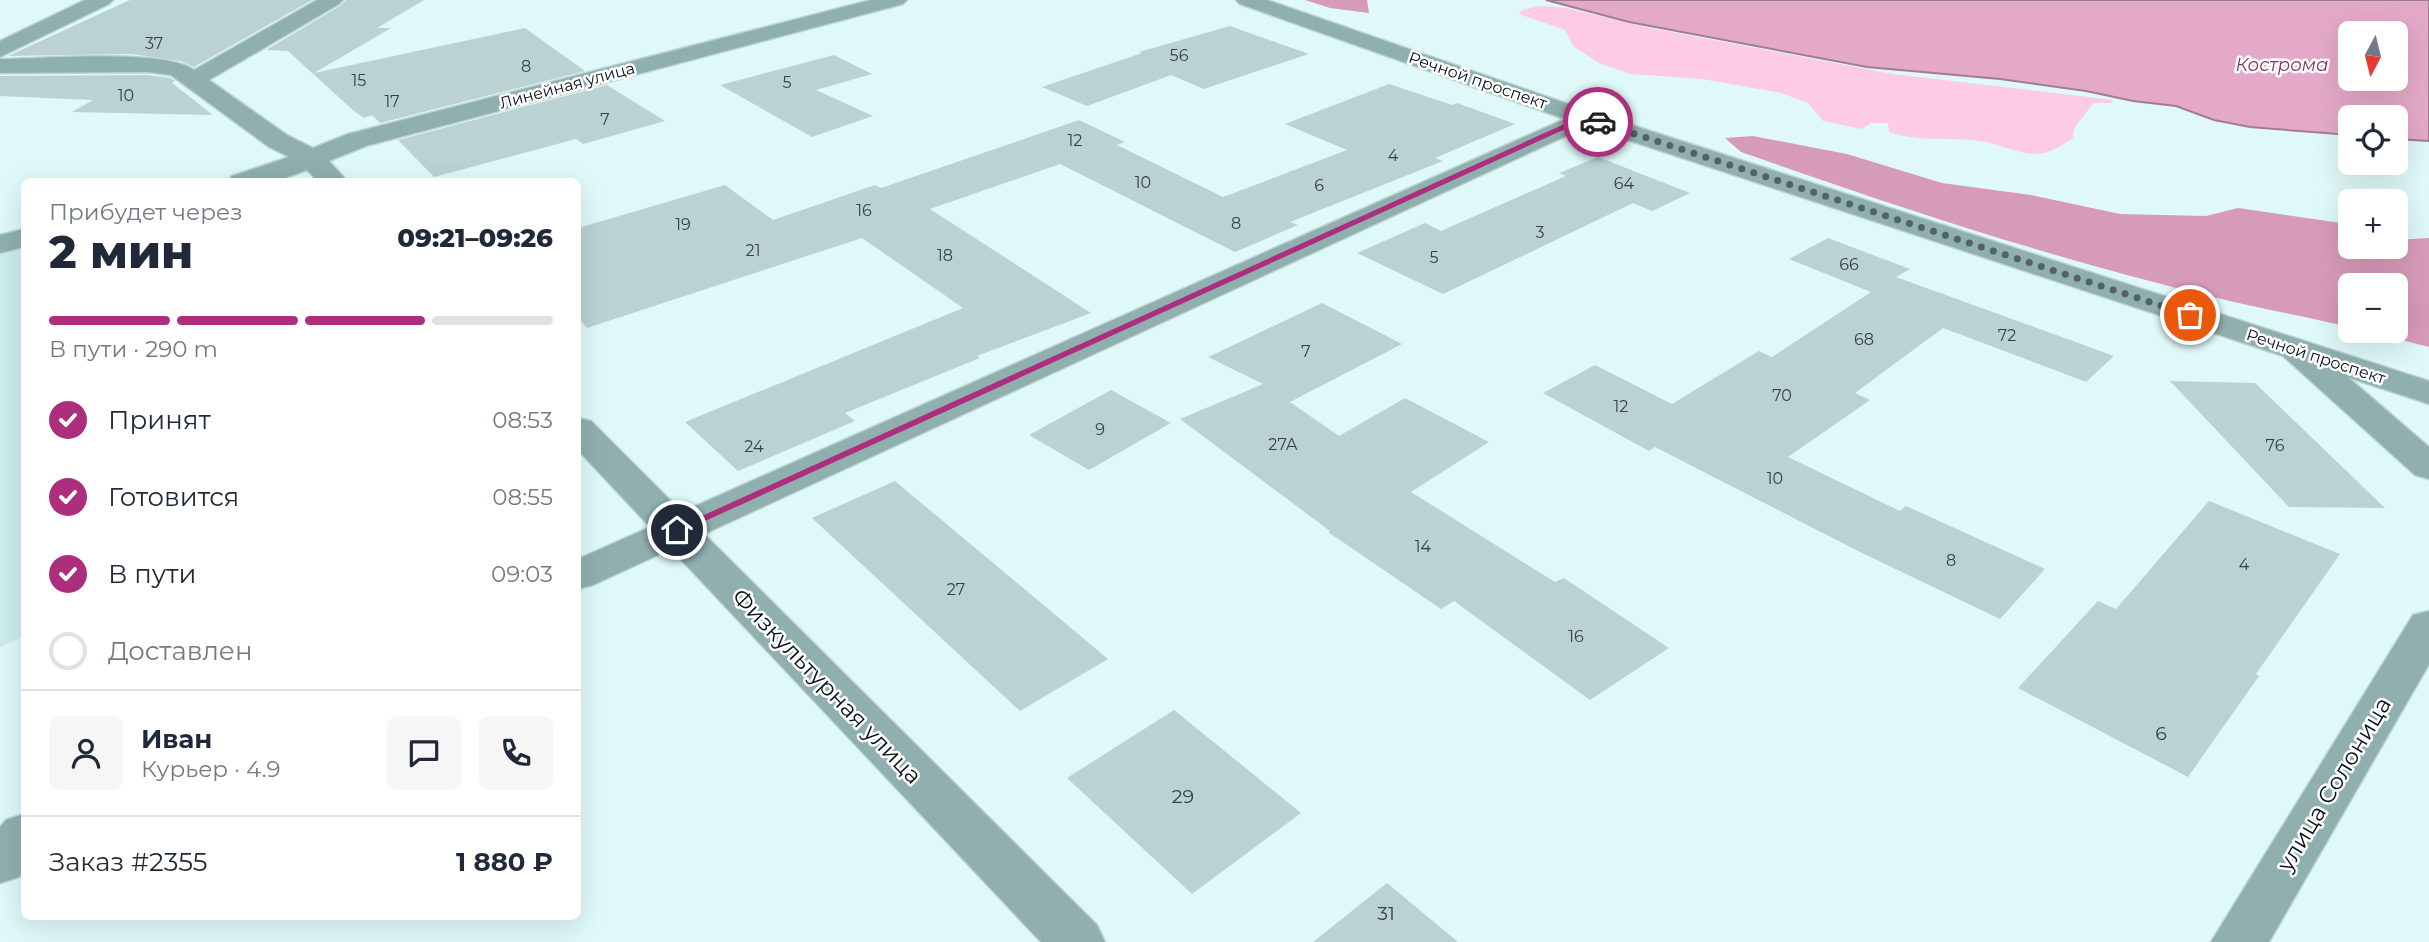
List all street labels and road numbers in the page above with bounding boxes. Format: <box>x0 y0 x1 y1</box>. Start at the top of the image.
street label: Речной проспект <box>1406 48 1550 113</box>
street label: Линейная улица <box>497 58 637 113</box>
street label: Речной проспект <box>2244 325 2388 388</box>
street label: Физкультурная улица <box>726 582 928 790</box>
street label: улица Солоница <box>2270 692 2397 877</box>

